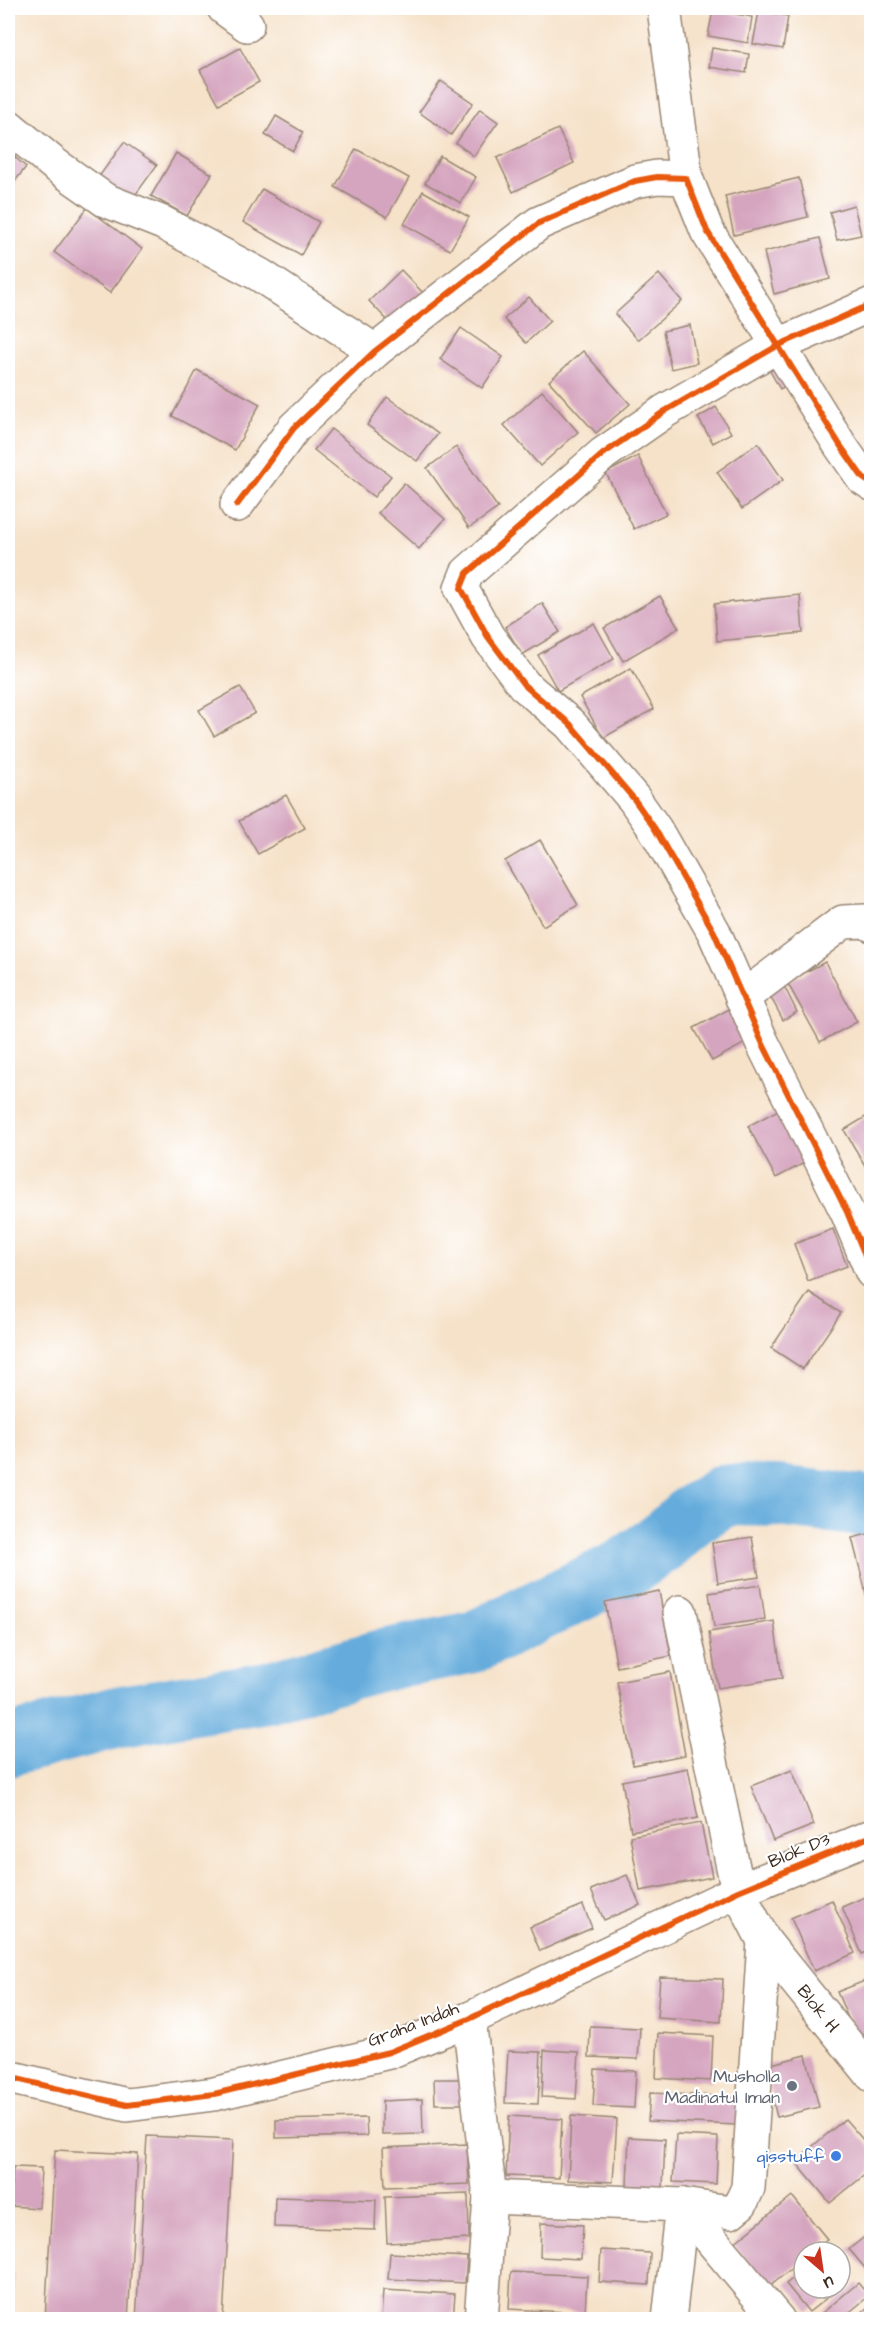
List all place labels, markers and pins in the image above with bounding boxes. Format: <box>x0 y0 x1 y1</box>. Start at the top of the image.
place label: Musholla Madinatul Iman <box>664 2064 780 2110</box>
marker: Musholla Madinatul Iman <box>785 2079 799 2093</box>
place label: qisstuff <box>756 2144 824 2169</box>
marker: qisstuff <box>829 2149 843 2163</box>

